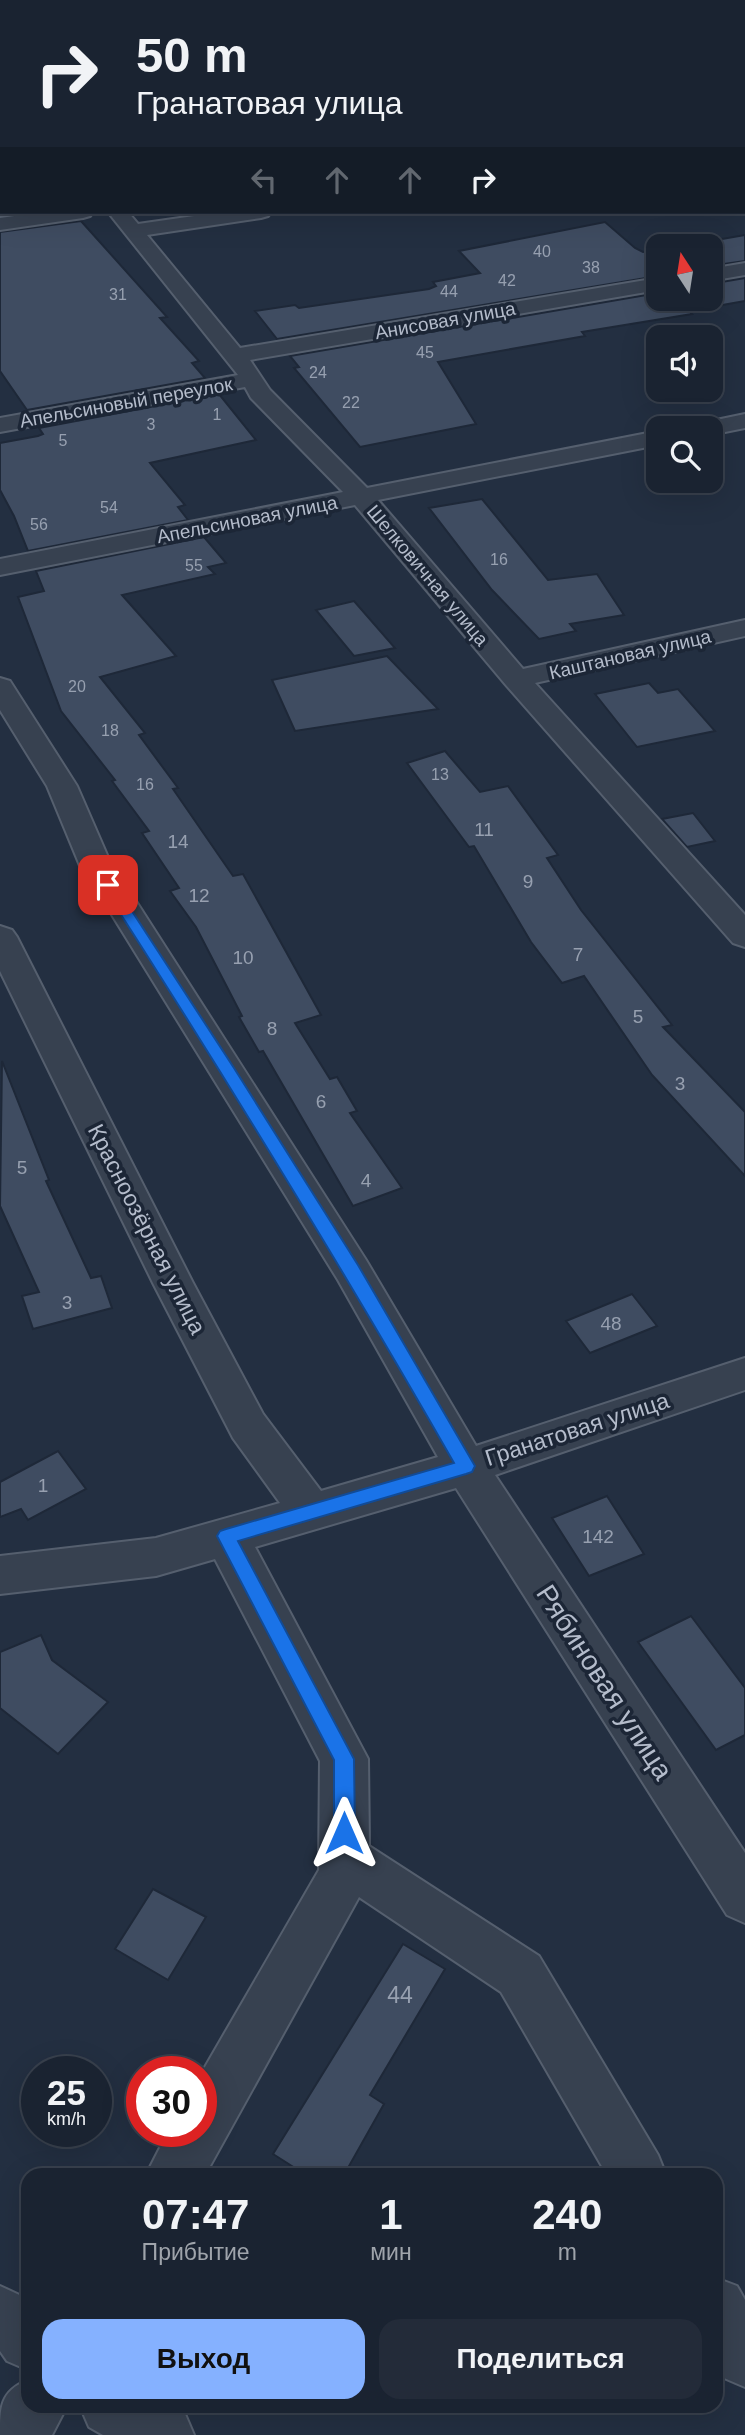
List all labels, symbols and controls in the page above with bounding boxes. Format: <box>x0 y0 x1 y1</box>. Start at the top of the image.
icon: right <box>21 28 112 119</box>
text: 50 m <box>136 28 248 82</box>
text: Гранатовая улица <box>136 85 403 121</box>
icon: left <box>245 161 283 199</box>
icon: ahead <box>318 161 356 199</box>
icon: ahead <box>391 161 429 199</box>
icon: right <box>464 161 502 199</box>
north arrow <box>646 234 723 312</box>
map controls <box>646 234 723 493</box>
house number: 40 <box>533 243 551 260</box>
house number: 38 <box>582 259 600 276</box>
house number: 42 <box>498 272 516 289</box>
house number: 44 <box>440 283 458 300</box>
house number: 31 <box>109 286 127 303</box>
street label: Анисовая улица <box>373 298 517 343</box>
button: sound <box>646 325 723 402</box>
house number: 45 <box>416 344 434 361</box>
house number: 24 <box>309 364 327 381</box>
street label: Апельсиновый переулок <box>18 373 235 432</box>
house number: 22 <box>342 394 360 411</box>
house number: 1 <box>213 406 222 423</box>
house number: 3 <box>147 416 156 433</box>
button: search <box>646 416 723 493</box>
house number: 5 <box>59 432 68 449</box>
street label: Апельсиновая улица <box>155 492 339 547</box>
house number: 54 <box>100 499 118 516</box>
street label: Шелковичная улица <box>363 501 493 650</box>
house number: 56 <box>30 516 48 533</box>
house number: 16 <box>490 551 508 568</box>
house number: 55 <box>185 557 203 574</box>
street label: Каштановая улица <box>547 626 713 683</box>
house number: 20 <box>68 678 86 695</box>
house number: 18 <box>101 722 119 739</box>
house number: 13 <box>431 766 449 783</box>
house number: 16 <box>136 776 154 793</box>
house number: 11 <box>474 819 494 840</box>
house number: 14 <box>167 831 189 852</box>
pin <box>78 855 138 915</box>
icon: arrive <box>89 866 127 904</box>
house number: 9 <box>523 871 533 892</box>
house number: 12 <box>188 885 210 906</box>
house number: 7 <box>573 944 583 965</box>
house number: 10 <box>232 947 254 968</box>
house number: 5 <box>633 1006 643 1027</box>
house number: 8 <box>267 1018 277 1039</box>
house number: 3 <box>675 1073 685 1094</box>
house number: 6 <box>316 1091 326 1112</box>
street label: Красноозёрная улица <box>83 1120 211 1339</box>
house number: 5 <box>17 1157 27 1178</box>
house number: 4 <box>361 1170 372 1191</box>
house number: 3 <box>62 1292 72 1313</box>
house number: 48 <box>600 1313 622 1334</box>
street label: Гранатовая улица <box>482 1387 672 1471</box>
house number: 1 <box>38 1475 48 1496</box>
house number: 142 <box>582 1526 614 1547</box>
street label: Рябиновая улица <box>530 1579 679 1786</box>
position arrow <box>307 1796 381 1870</box>
house number: 44 <box>387 1982 413 2008</box>
speed limit sign: 30 <box>126 2056 217 2147</box>
text: 25 <box>47 2073 86 2112</box>
text: km/h <box>47 2109 86 2129</box>
text: 07:47 <box>142 2191 249 2238</box>
text: 1 <box>379 2191 403 2238</box>
text: 240 <box>532 2191 602 2238</box>
text: Прибытие <box>142 2239 250 2265</box>
text: мин <box>370 2239 412 2265</box>
text: m <box>558 2239 577 2265</box>
button: Выход <box>42 2319 365 2399</box>
button: Поделиться <box>379 2319 702 2399</box>

